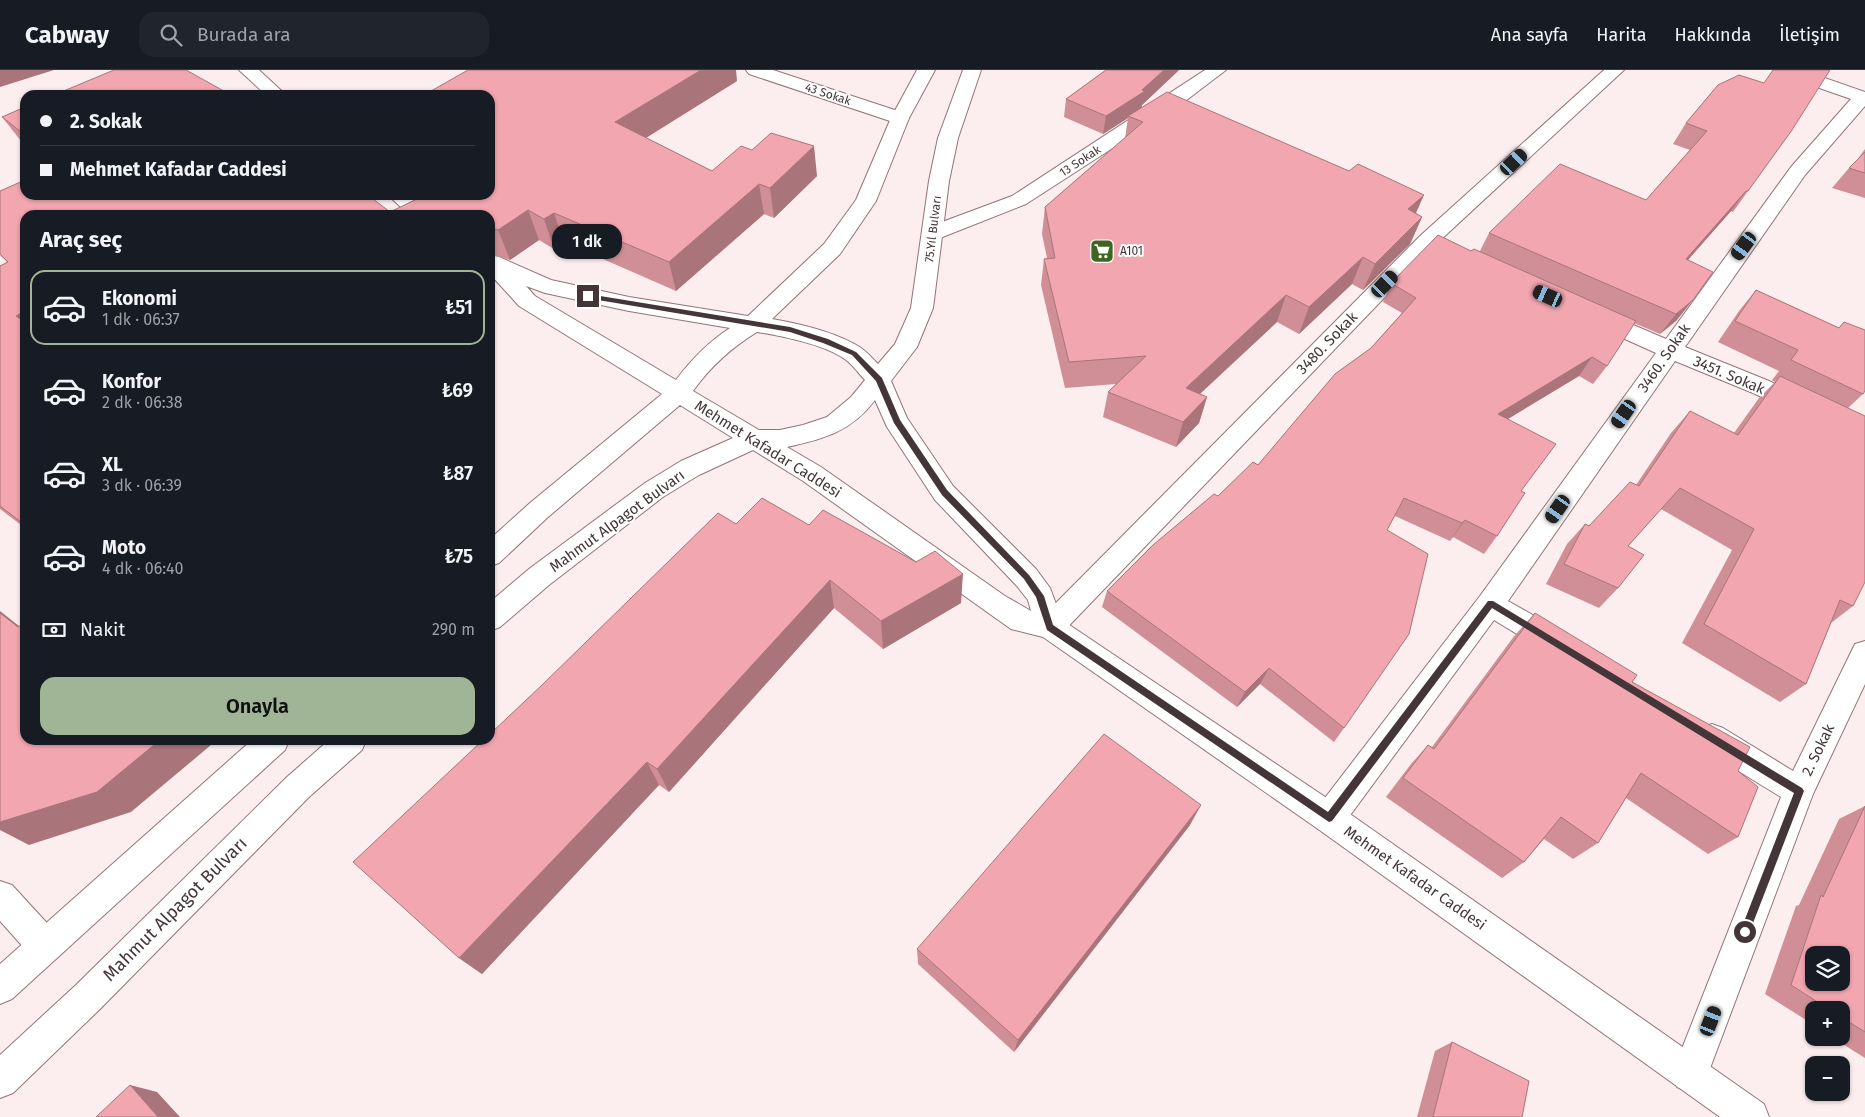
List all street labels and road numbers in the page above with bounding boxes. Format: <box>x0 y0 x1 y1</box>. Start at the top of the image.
street label: 43 Sokak <box>803 80 854 108</box>
street label: 13 Sokak <box>1057 142 1104 180</box>
street label: 75.Yıl Bulvarı <box>922 195 944 263</box>
street label: 3480. Sokak <box>1293 308 1361 378</box>
street label: 3460. Sokak <box>1634 320 1694 396</box>
street label: 3451. Sokak <box>1690 352 1768 398</box>
street label: Mehmet Kafadar Caddesi <box>691 396 845 502</box>
street label: Mahmut Alpagot Bulvarı <box>546 466 688 576</box>
street label: 2. Sokak <box>1798 721 1838 779</box>
street label: Mehmet Kafadar Caddesi <box>1340 822 1490 934</box>
street label: Mahmut Alpagot Bulvarı <box>98 832 252 986</box>

